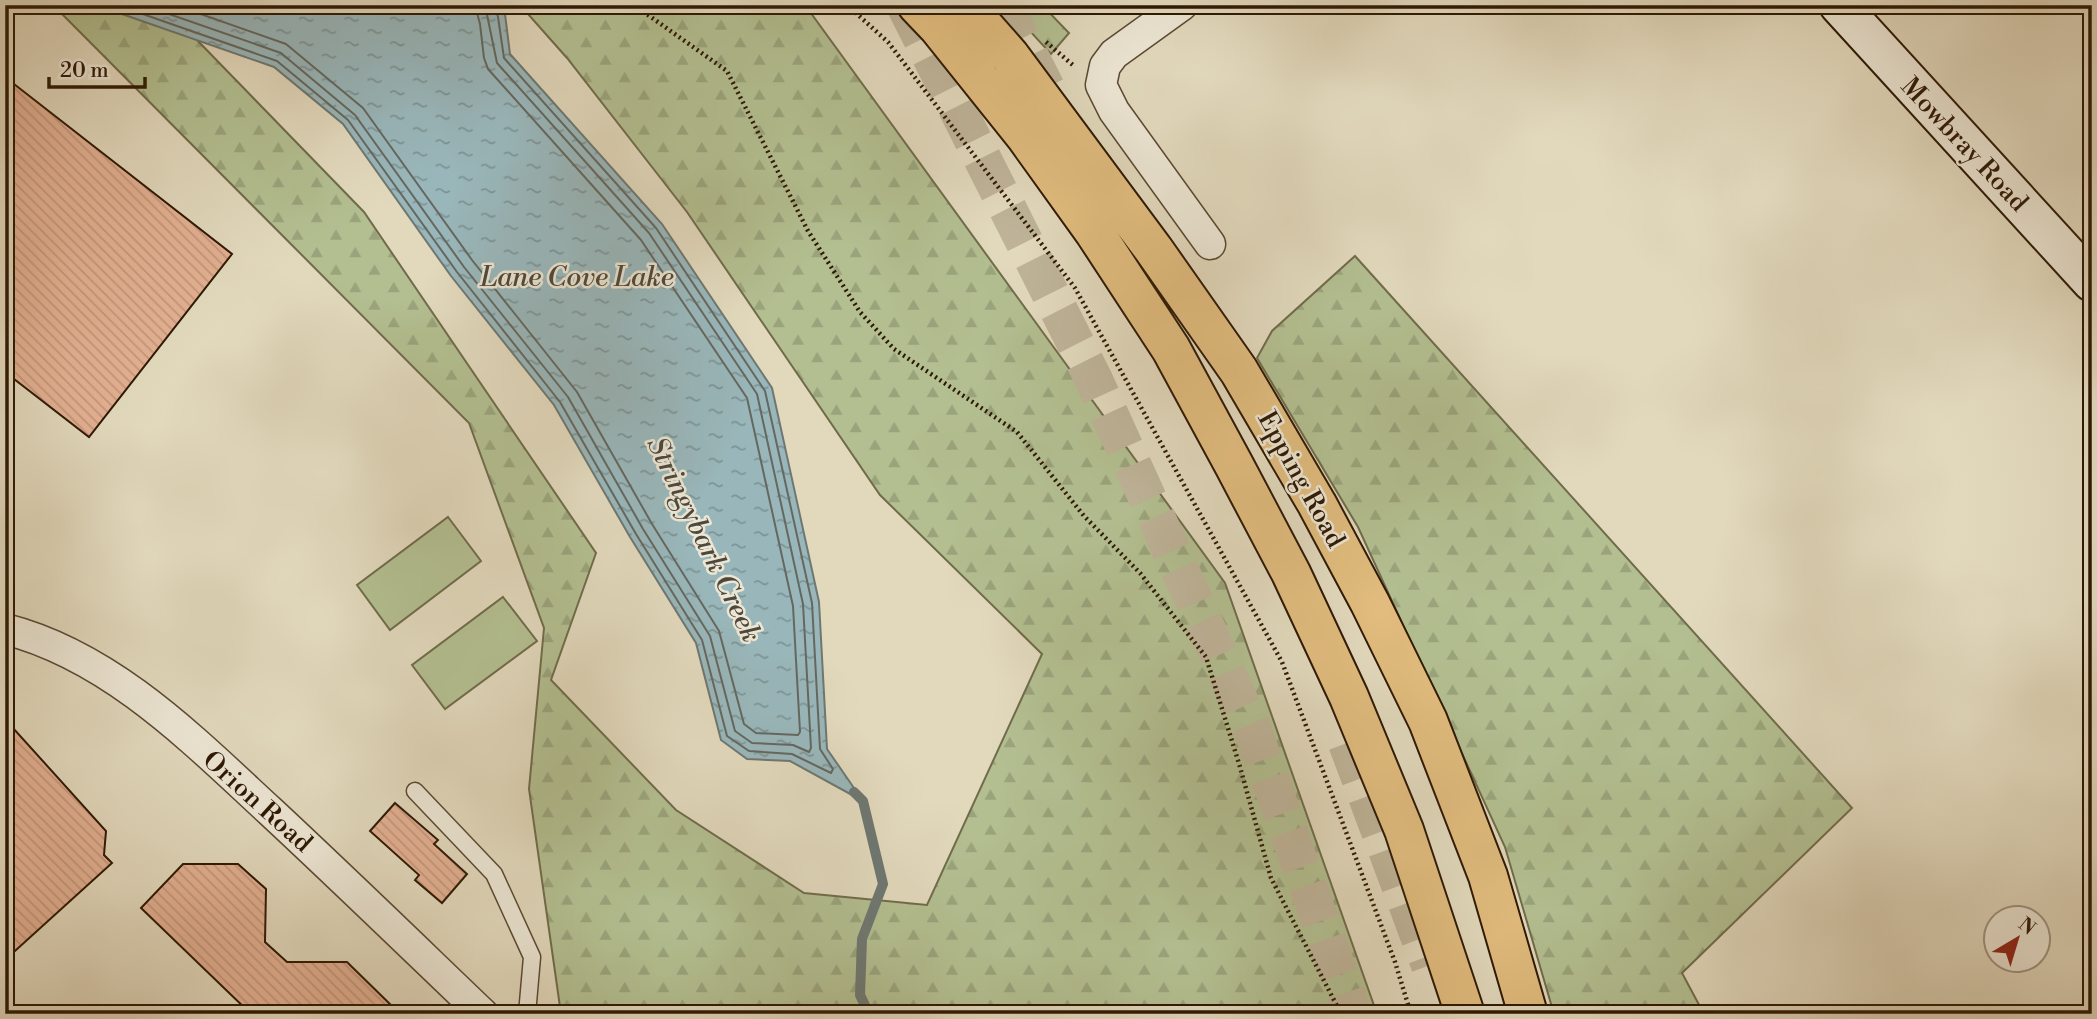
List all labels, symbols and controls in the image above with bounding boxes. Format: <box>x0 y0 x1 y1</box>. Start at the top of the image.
scale bar <box>49 46 145 90</box>
text: 20 m <box>60 58 109 84</box>
street label: Mowbray Road <box>1894 71 2035 219</box>
water label: Lane Cove Lake <box>479 260 674 295</box>
street label: Epping Road <box>1250 406 1352 554</box>
water label: Stringybark Creek <box>639 431 769 648</box>
street label: Orion Road <box>196 744 319 859</box>
north arrow <box>1982 904 2052 974</box>
text: N <box>2014 912 2040 940</box>

